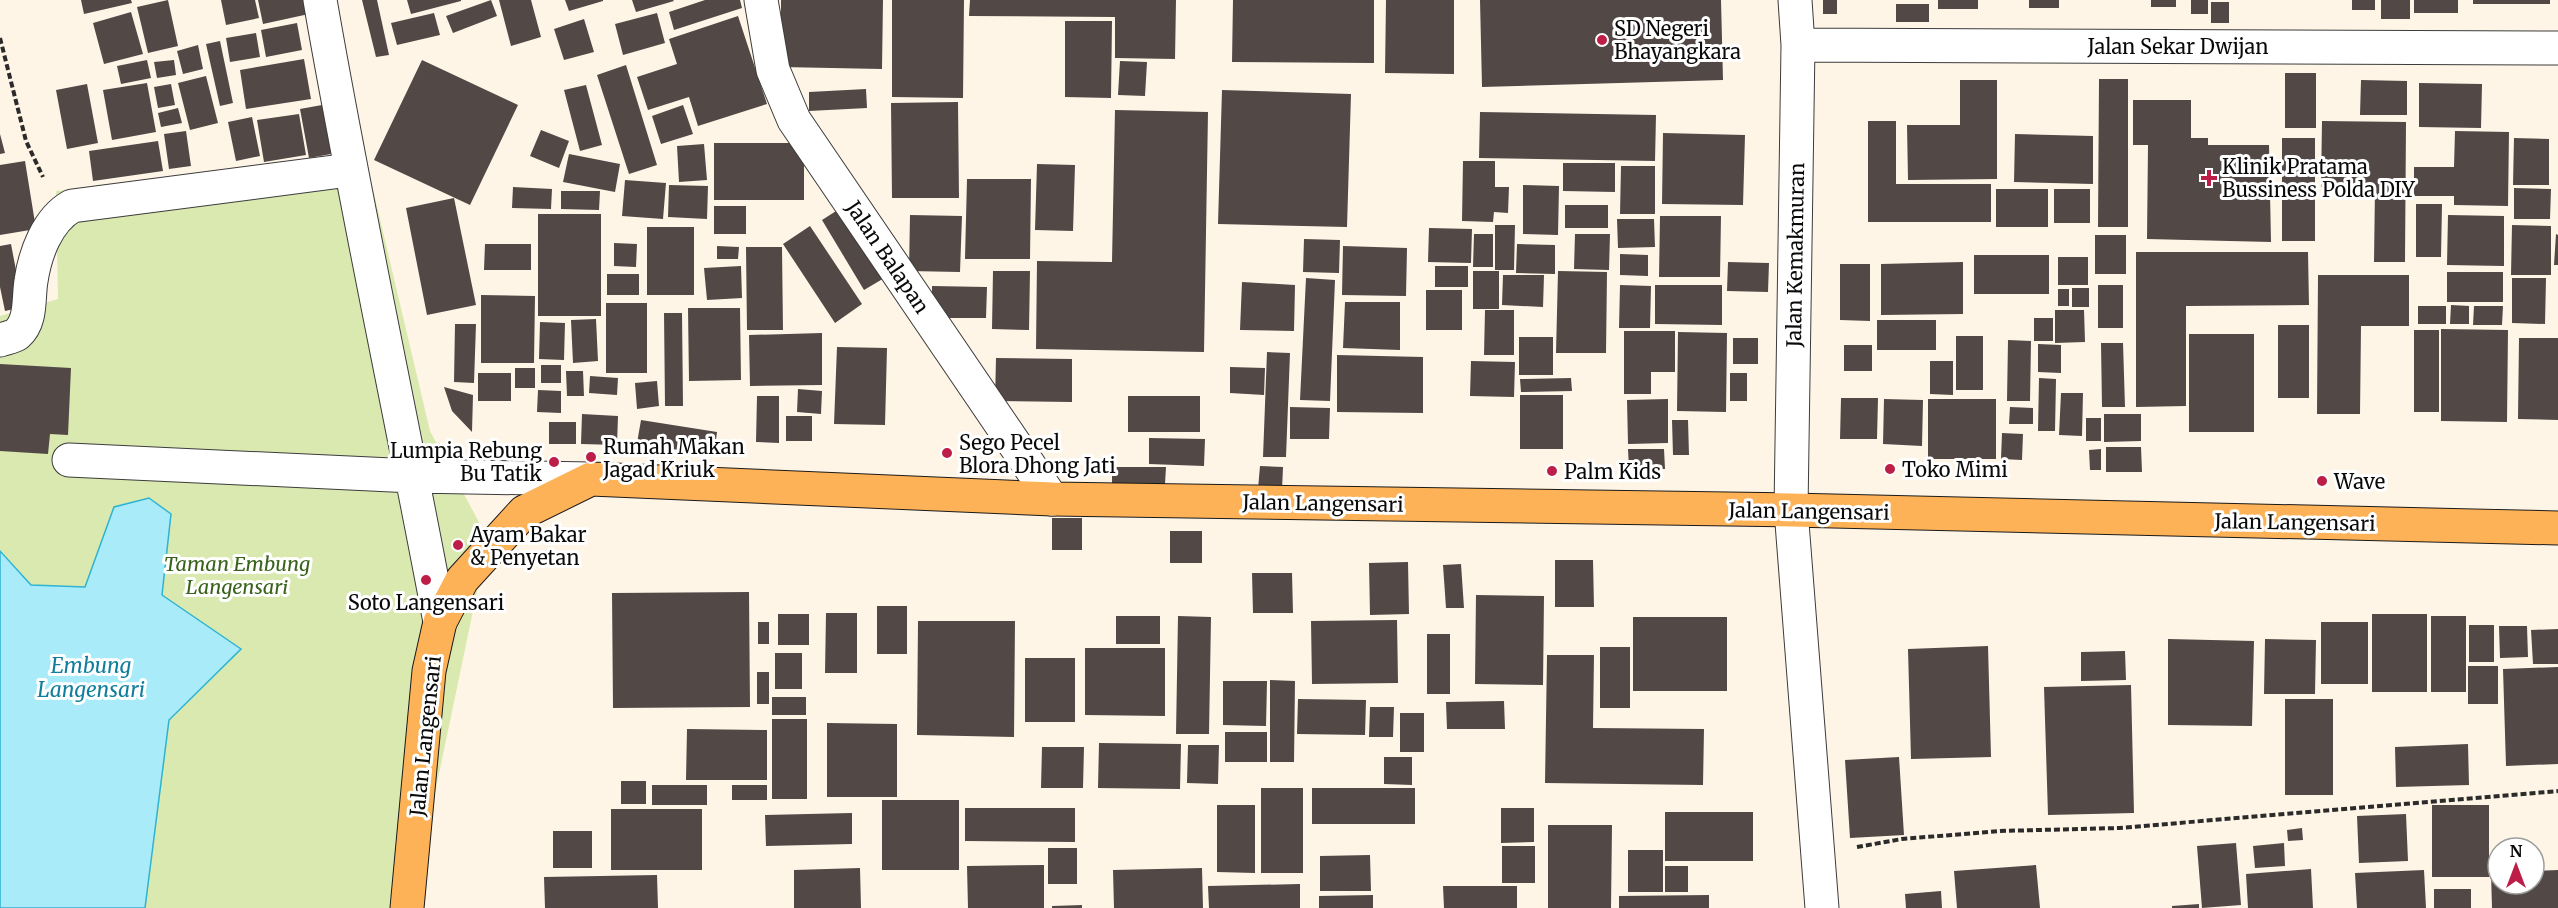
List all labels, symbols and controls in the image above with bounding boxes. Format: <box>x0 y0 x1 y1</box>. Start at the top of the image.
place label: SD Negeri Bhayangkara <box>1614 16 1741 64</box>
marker: SD Negeri Bhayangkara <box>1595 33 1609 47</box>
street label: Jalan Sekar Dwijan <box>2087 34 2268 59</box>
place label: Klinik Pratama Bussiness Polda DIY <box>2222 154 2416 202</box>
street label: Jalan Kemakmuran <box>1781 162 1809 349</box>
marker: Klinik Pratama Bussiness Polda DIY <box>2200 169 2218 187</box>
street label: Jalan Balapan <box>841 195 935 318</box>
place label: Sego Pecel Blora Dhong Jati <box>959 430 1116 478</box>
place label: Rumah Makan Jagad Kriuk <box>602 434 745 482</box>
place label: Lumpia Rebung Bu Tatik <box>390 438 542 486</box>
marker: Sego Pecel Blora Dhong Jati <box>940 446 954 460</box>
marker: Rumah Makan Jagad Kriuk <box>584 450 598 464</box>
marker: Lumpia Rebung Bu Tatik <box>547 455 561 469</box>
place label: Toko Mimi <box>1902 457 2008 482</box>
place label: Palm Kids <box>1564 459 1661 484</box>
marker: Toko Mimi <box>1883 462 1897 476</box>
marker: Palm Kids <box>1545 464 1559 478</box>
place label: Wave <box>2333 469 2385 494</box>
marker: Wave <box>2315 474 2329 488</box>
street label: Jalan Langensari <box>1241 489 1404 517</box>
street label: Jalan Langensari <box>1727 497 1890 525</box>
street label: Jalan Langensari <box>2213 508 2376 536</box>
place label: Ayam Bakar & Penyetan <box>469 522 587 570</box>
marker: Ayam Bakar & Penyetan <box>451 538 465 552</box>
park label: Taman Embung Langensari <box>164 551 310 599</box>
marker: Soto Langensari <box>419 573 433 587</box>
place label: Soto Langensari <box>348 590 504 615</box>
water label: Embung Langensari <box>37 652 145 703</box>
street label: Jalan Langensari <box>404 654 446 819</box>
north arrow <box>2486 836 2546 896</box>
text: N <box>2510 841 2523 861</box>

